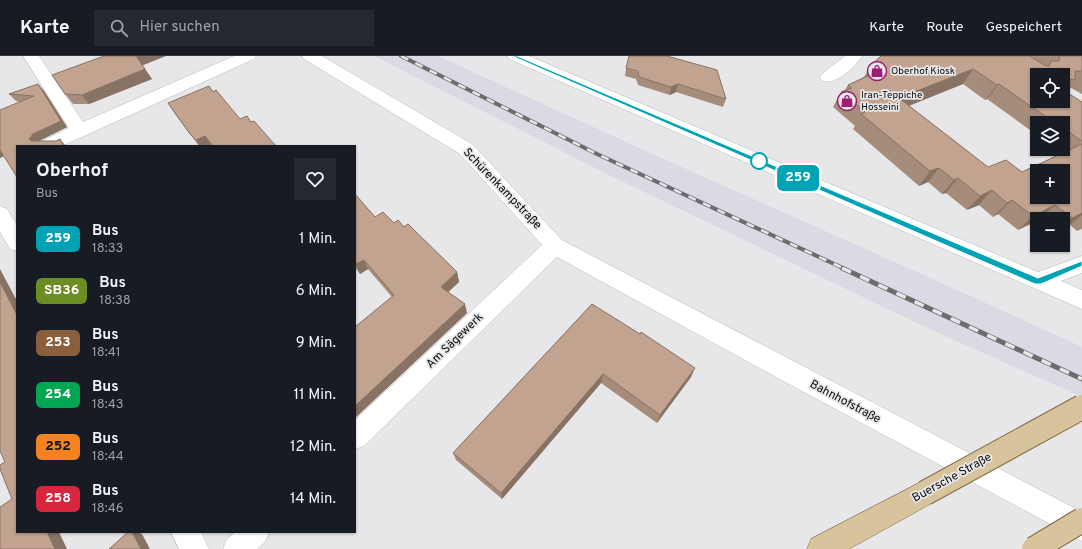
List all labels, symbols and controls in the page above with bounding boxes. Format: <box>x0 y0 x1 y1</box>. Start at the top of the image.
search box <box>94 10 374 46</box>
text: Karte <box>20 16 70 40</box>
icon: search <box>108 17 130 39</box>
text: Hier suchen <box>140 18 220 37</box>
text: Karte <box>869 19 904 36</box>
text: Route <box>926 19 963 36</box>
text: Gespeichert <box>985 19 1062 36</box>
shop icon: Oberhof Kiosk <box>866 60 888 82</box>
place label: Oberhof Kiosk <box>891 65 955 78</box>
map controls <box>1030 68 1070 252</box>
button: locate <box>1030 68 1070 108</box>
place label: Iran-Teppiche Hosseini <box>861 89 922 114</box>
shop icon: Iran-Teppiche Hosseini <box>836 90 858 112</box>
button: layers <box>1030 116 1070 156</box>
street label: Schürenkampstraße <box>459 145 545 233</box>
unlabelled marker <box>750 152 768 170</box>
button: heart <box>294 158 336 200</box>
text: Oberhof <box>36 159 108 183</box>
button: + <box>1030 164 1070 204</box>
line badge: 259 <box>775 165 821 191</box>
text: 259 <box>785 169 811 186</box>
text: Bus <box>36 186 58 202</box>
button: − <box>1030 212 1070 252</box>
text: Bus <box>92 222 119 241</box>
text: 259 <box>45 230 71 247</box>
text: 1 Min. <box>299 230 336 249</box>
text: 18:33 <box>92 241 123 257</box>
text: Bus <box>99 274 126 293</box>
text: SB36 <box>44 282 79 299</box>
text: 6 Min. <box>296 282 336 301</box>
text: 18:38 <box>99 293 131 309</box>
street label: Am Sägewerk <box>423 310 487 372</box>
text: Bus <box>92 326 119 345</box>
text: 253 <box>45 334 71 351</box>
text: 9 Min. <box>296 334 336 353</box>
text: 18:41 <box>92 345 121 361</box>
street label: Bahnhofstraße <box>807 376 883 428</box>
text: Bus <box>92 378 119 397</box>
text: 254 <box>45 386 71 403</box>
text: 11 Min. <box>293 386 336 405</box>
text: 18:43 <box>92 397 124 413</box>
text: Bus <box>92 430 119 449</box>
text: 252 <box>45 438 71 455</box>
text: 12 Min. <box>290 438 336 457</box>
text: 18:44 <box>92 449 124 465</box>
street label: Buersche Straße <box>909 450 995 506</box>
text: Bus <box>92 482 119 501</box>
text: 258 <box>45 490 71 507</box>
text: 14 Min. <box>290 490 336 509</box>
text: 18:46 <box>92 501 124 517</box>

